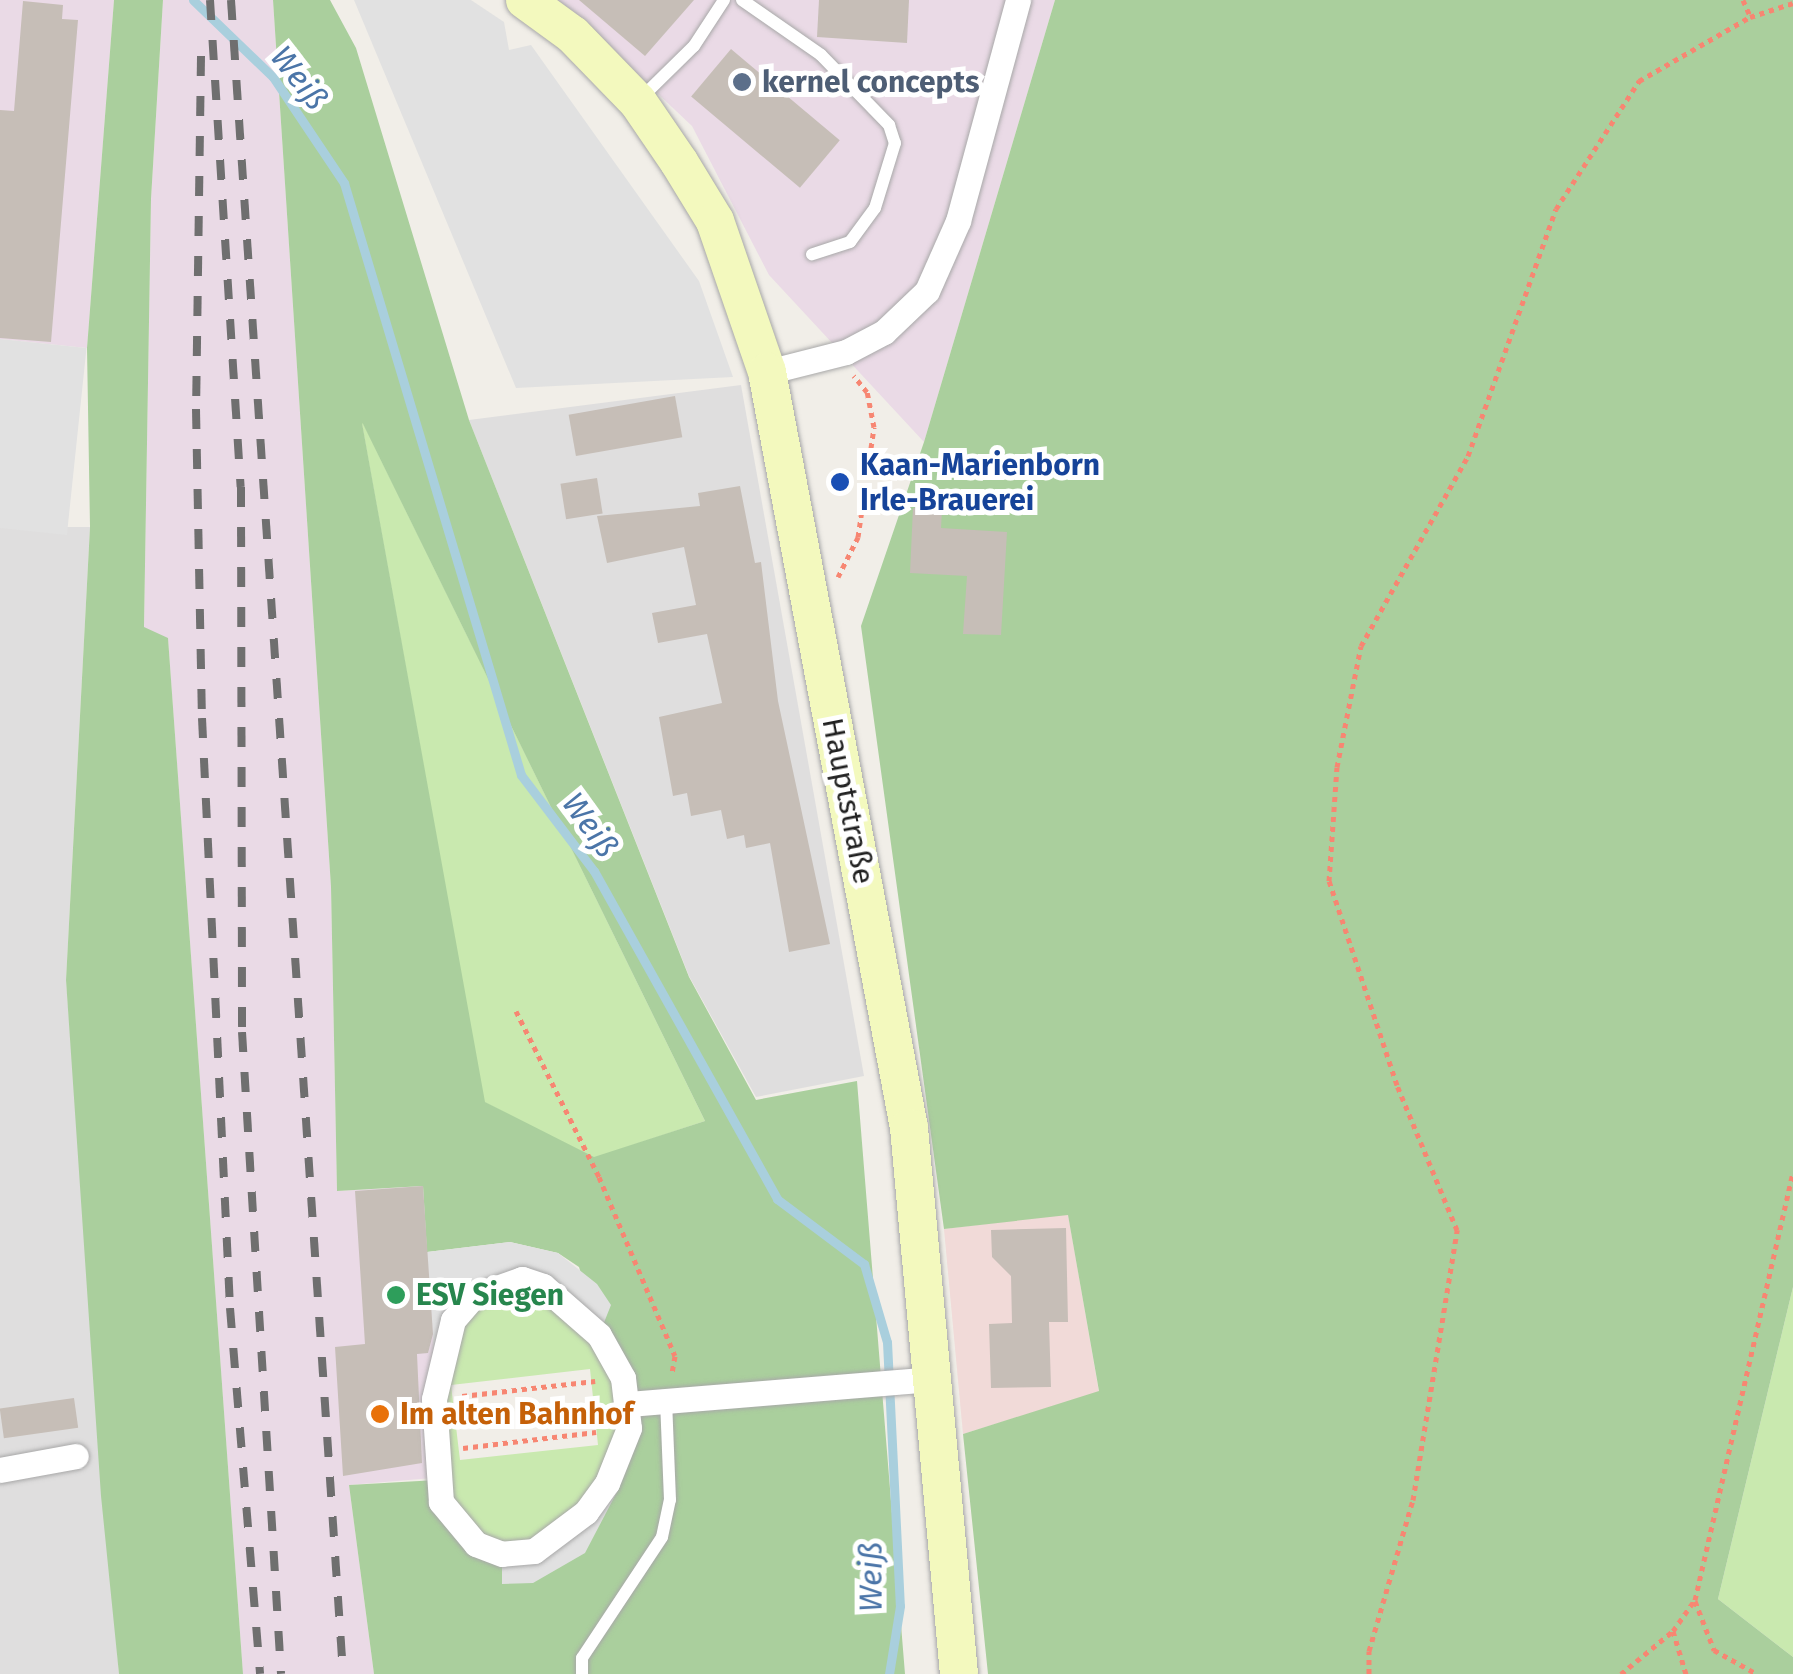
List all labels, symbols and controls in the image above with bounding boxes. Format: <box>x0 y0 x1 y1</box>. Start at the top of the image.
water label: Weiß <box>262 39 336 117</box>
place label: kernel concepts <box>762 64 980 100</box>
marker: kernel concepts <box>731 71 753 93</box>
place label: Kaan-Marienborn Irle-Brauerei <box>860 447 1100 518</box>
marker: Kaan-Marienborn Irle-Brauerei <box>829 471 851 493</box>
street label: Hauptstraße <box>814 715 882 887</box>
water label: Weiß <box>554 785 626 865</box>
place label: ESV Siegen <box>416 1277 564 1313</box>
marker: ESV Siegen <box>385 1284 407 1306</box>
place label: Im alten Bahnhof <box>400 1396 633 1432</box>
marker: Im alten Bahnhof <box>369 1403 391 1425</box>
water label: Weiß <box>852 1542 890 1612</box>

